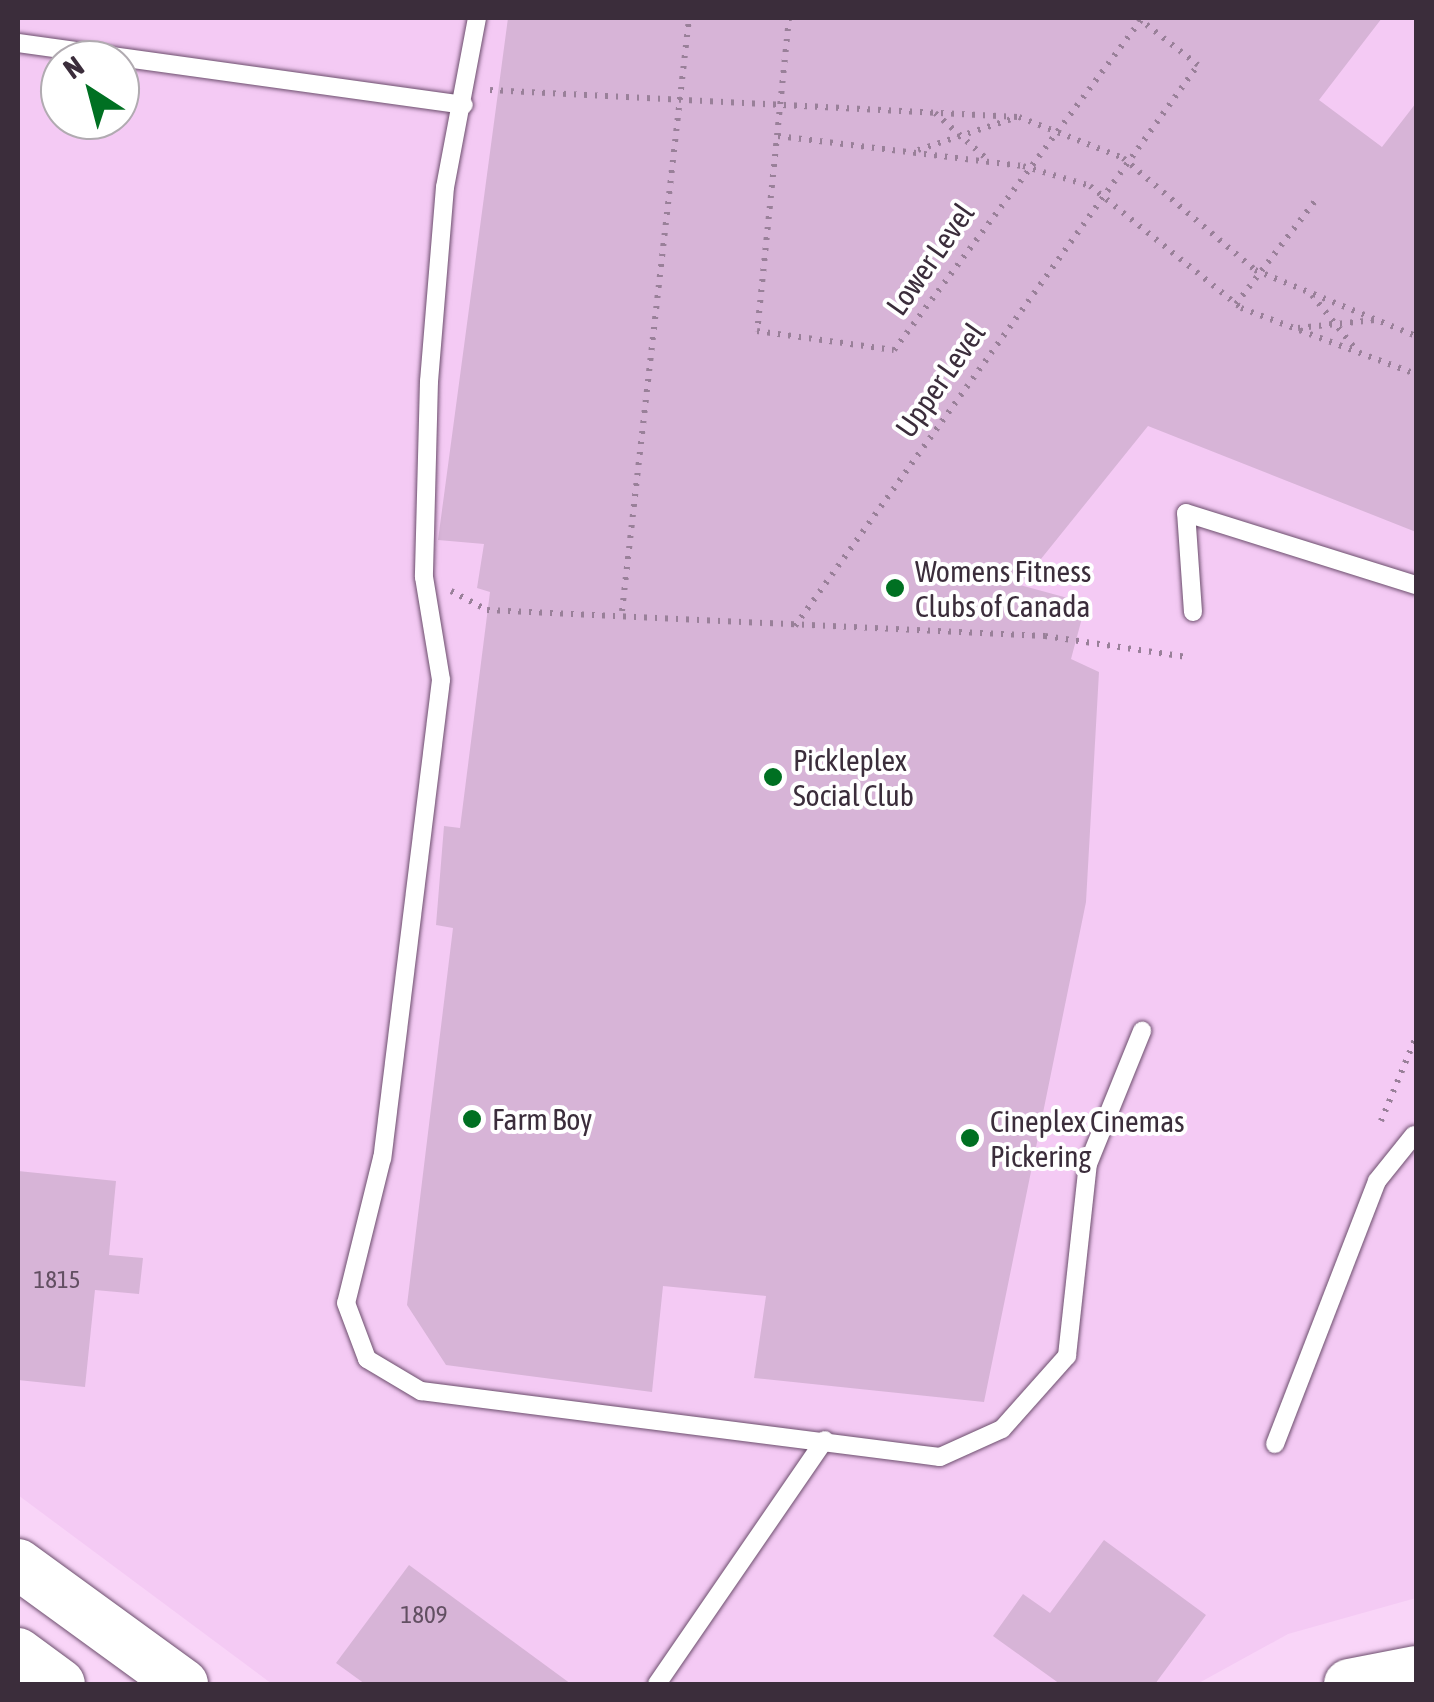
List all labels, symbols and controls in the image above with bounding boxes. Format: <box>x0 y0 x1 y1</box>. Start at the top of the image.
north arrow <box>40 40 140 140</box>
text: N <box>57 50 90 85</box>
street label: Lower Level <box>879 196 981 322</box>
street label: Upper Level <box>888 316 992 444</box>
place label: Womens Fitness Clubs of Canada <box>915 553 1091 624</box>
marker: Womens Fitness Clubs of Canada <box>884 577 906 599</box>
place label: Pickleplex Social Club <box>793 742 914 812</box>
marker: Pickleplex Social Club <box>762 766 784 788</box>
place label: Farm Boy <box>492 1101 592 1137</box>
place label: Cineplex Cinemas Pickering <box>990 1103 1185 1174</box>
marker: Farm Boy <box>461 1108 483 1130</box>
marker: Cineplex Cinemas Pickering <box>959 1127 981 1149</box>
house number: 1815 <box>34 1264 80 1294</box>
house number: 1809 <box>401 1599 447 1629</box>

